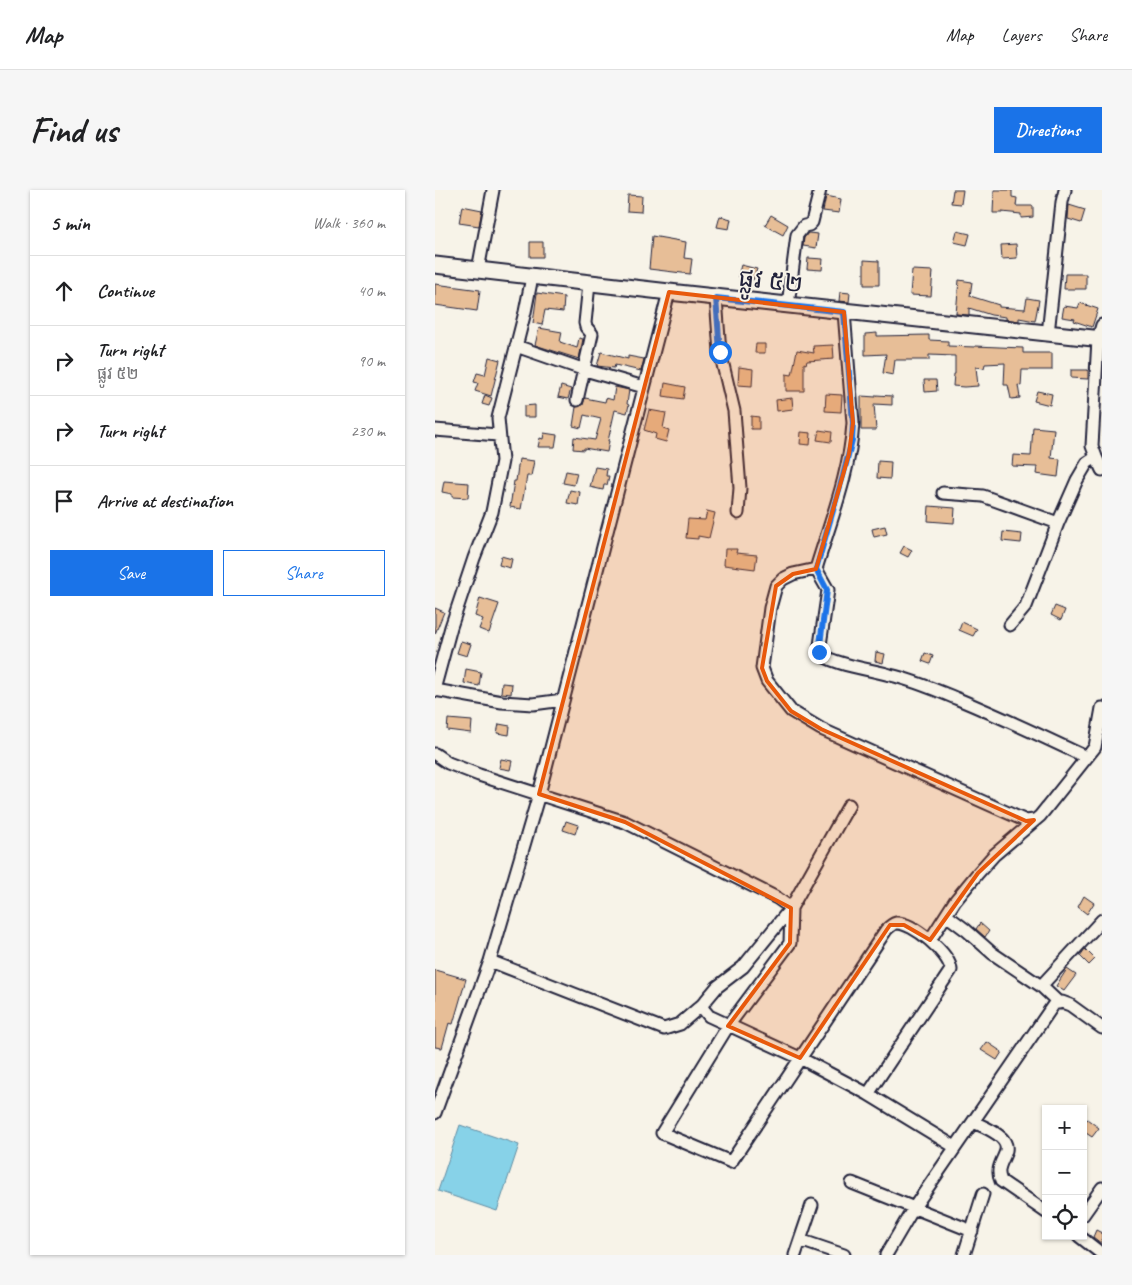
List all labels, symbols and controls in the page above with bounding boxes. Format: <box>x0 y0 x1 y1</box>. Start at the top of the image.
text: Map <box>25 20 62 50</box>
text: Map <box>946 24 974 46</box>
text: Layers <box>1002 24 1041 46</box>
text: Share <box>1069 24 1107 46</box>
button: Directions <box>994 107 1102 153</box>
text: Find us <box>30 108 117 153</box>
text: 5 min <box>50 210 90 236</box>
text: Walk · 360 m <box>313 213 385 233</box>
street label: ផ្លូវ ៥២ <box>736 262 805 307</box>
icon: ahead <box>50 277 78 305</box>
text: Continue <box>97 279 154 303</box>
text: 40 m <box>358 281 385 301</box>
text: Turn right <box>97 338 164 362</box>
route start <box>709 341 732 364</box>
icon: right <box>50 347 78 375</box>
text: 90 m <box>358 351 385 371</box>
text: ផ្លូវ ៥២ <box>97 364 138 384</box>
icon: right <box>50 417 78 445</box>
text: Turn right <box>97 419 164 443</box>
text: 230 m <box>351 421 385 441</box>
icon: arrive <box>50 487 78 515</box>
text: Arrive at destination <box>97 489 233 513</box>
button: Save <box>50 550 213 596</box>
button: Share <box>223 550 385 596</box>
route end <box>808 641 831 664</box>
map controls <box>1042 1105 1087 1240</box>
button: + <box>1042 1105 1087 1150</box>
button: − <box>1042 1150 1087 1195</box>
button: locate <box>1042 1195 1087 1240</box>

